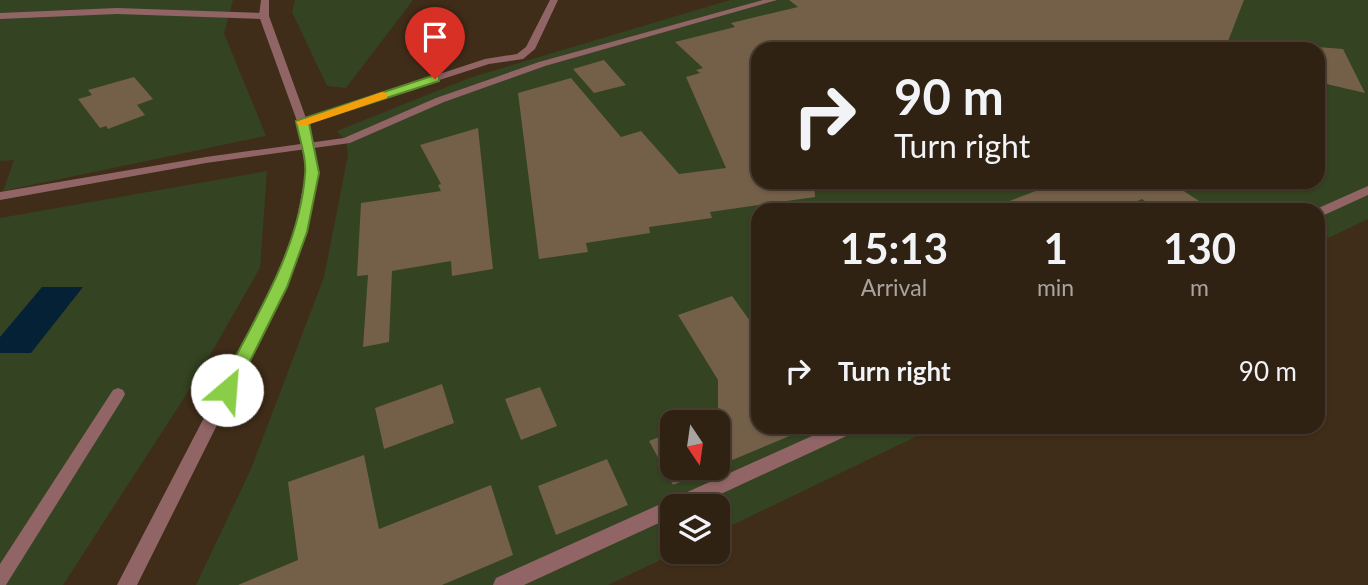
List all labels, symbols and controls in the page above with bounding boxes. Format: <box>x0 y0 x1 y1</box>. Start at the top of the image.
pin <box>405 7 465 79</box>
icon: arrive <box>416 18 454 56</box>
text: 90 m <box>894 67 1004 125</box>
icon: right <box>779 70 870 161</box>
text: Turn right <box>894 126 1030 165</box>
text: 15:13 <box>840 223 948 273</box>
text: 1 <box>1043 223 1068 273</box>
text: 130 <box>1163 223 1236 273</box>
text: Arrival <box>861 273 927 301</box>
text: min <box>1037 273 1074 301</box>
text: m <box>1190 273 1209 301</box>
icon: right <box>779 352 817 390</box>
position arrow <box>190 353 264 427</box>
text: Turn right <box>838 355 951 387</box>
text: 90 m <box>1239 355 1297 387</box>
north arrow <box>660 410 730 480</box>
map controls <box>660 410 730 564</box>
button: layers <box>660 494 730 564</box>

